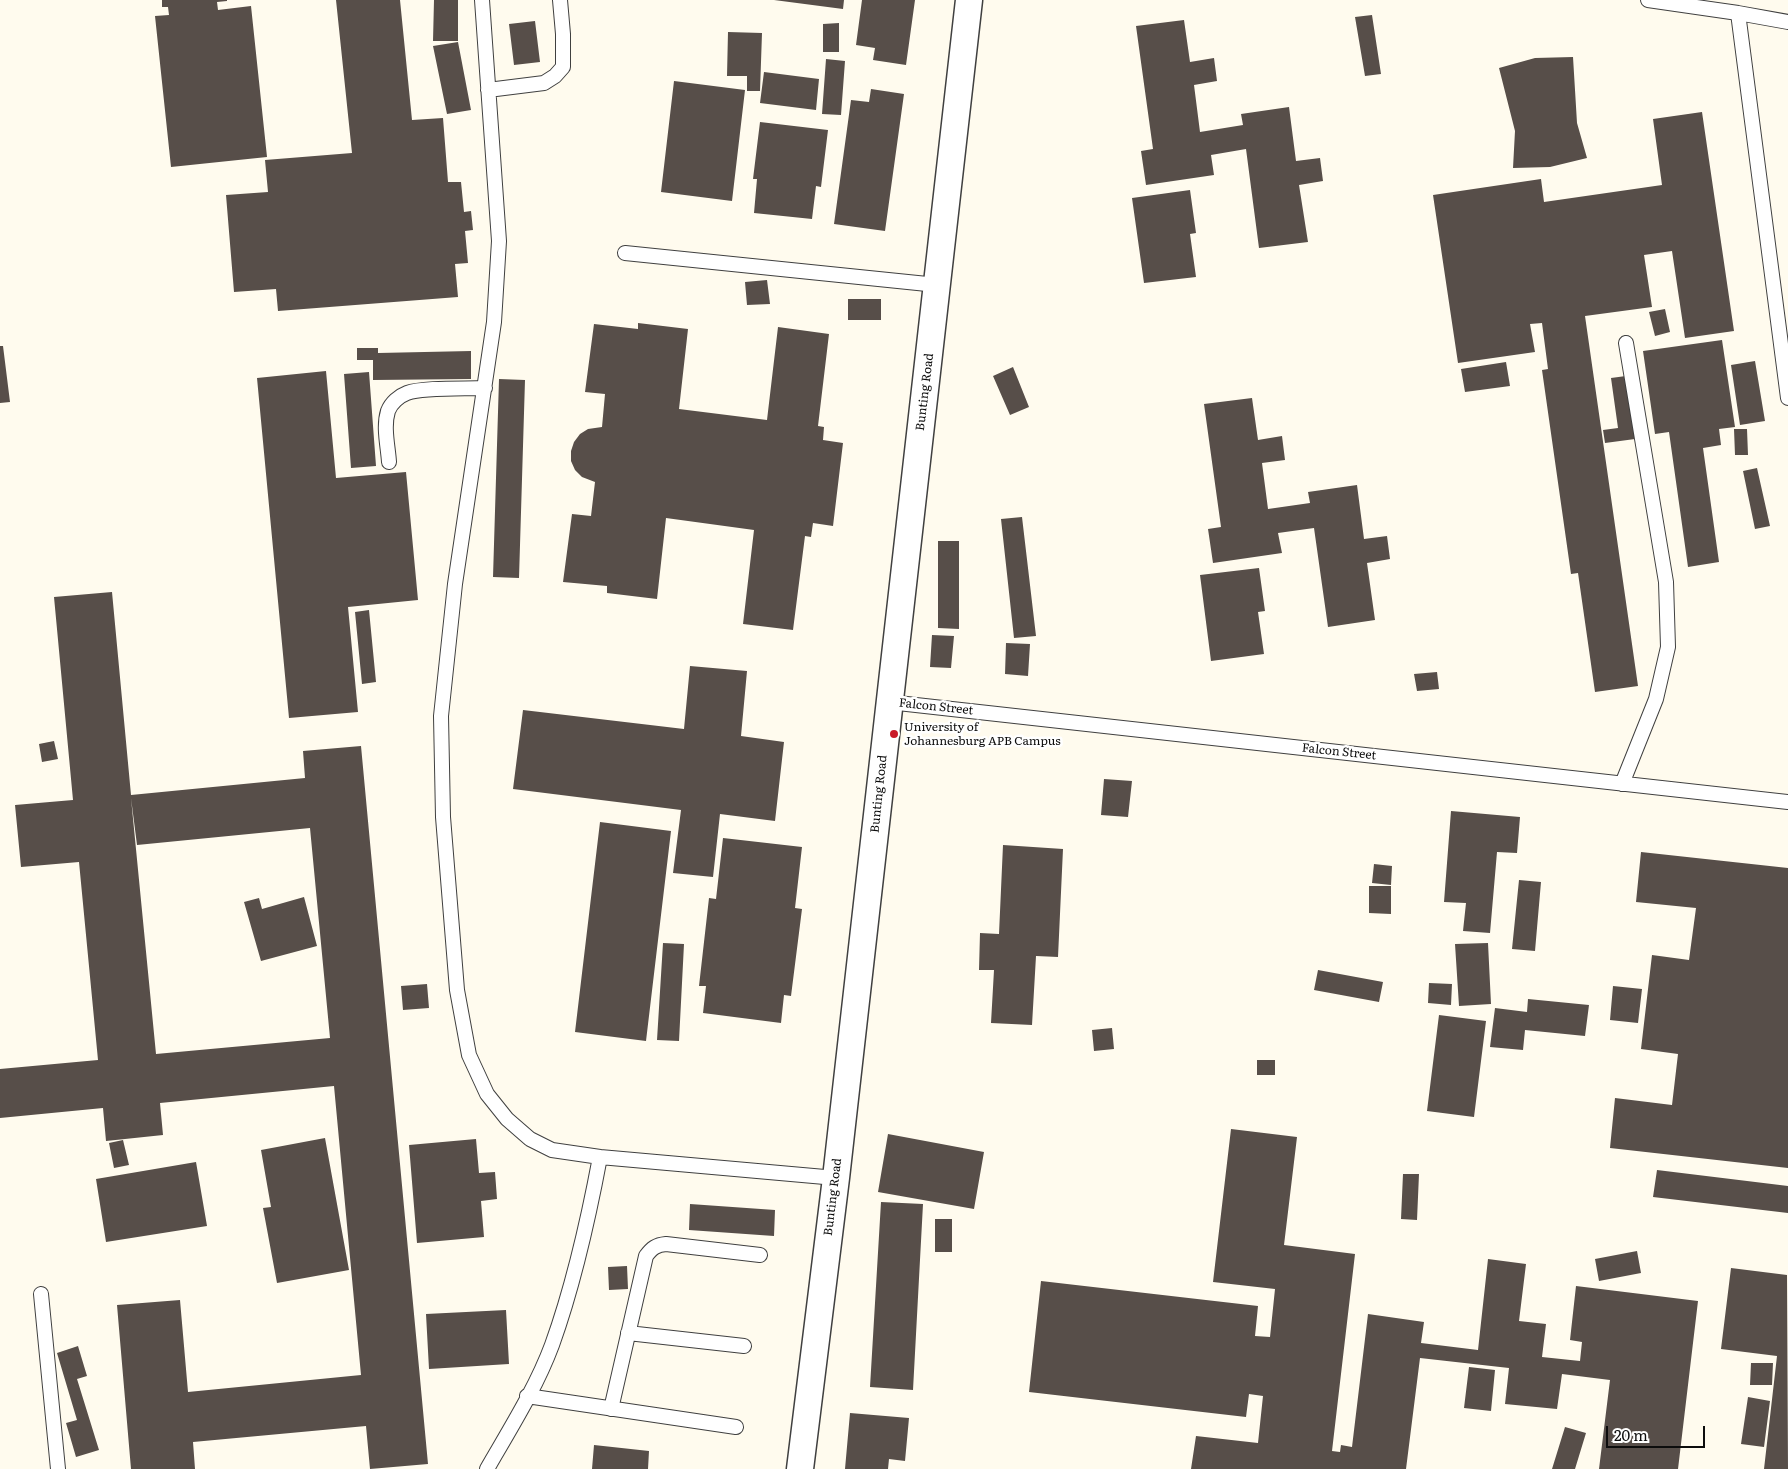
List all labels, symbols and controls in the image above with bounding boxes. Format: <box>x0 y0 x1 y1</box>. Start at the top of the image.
street label: Bunting Road <box>913 352 937 432</box>
street label: Falcon Street <box>898 696 974 718</box>
place label: University of Johannesburg APB Campus <box>904 720 1061 748</box>
marker: University of Johannesburg APB Campus <box>888 728 900 740</box>
street label: Falcon Street <box>1301 741 1377 763</box>
street label: Bunting Road <box>868 754 890 834</box>
street label: Bunting Road <box>821 1157 845 1237</box>
scale bar <box>1608 1416 1707 1448</box>
text: 20 m <box>1614 1423 1648 1446</box>

